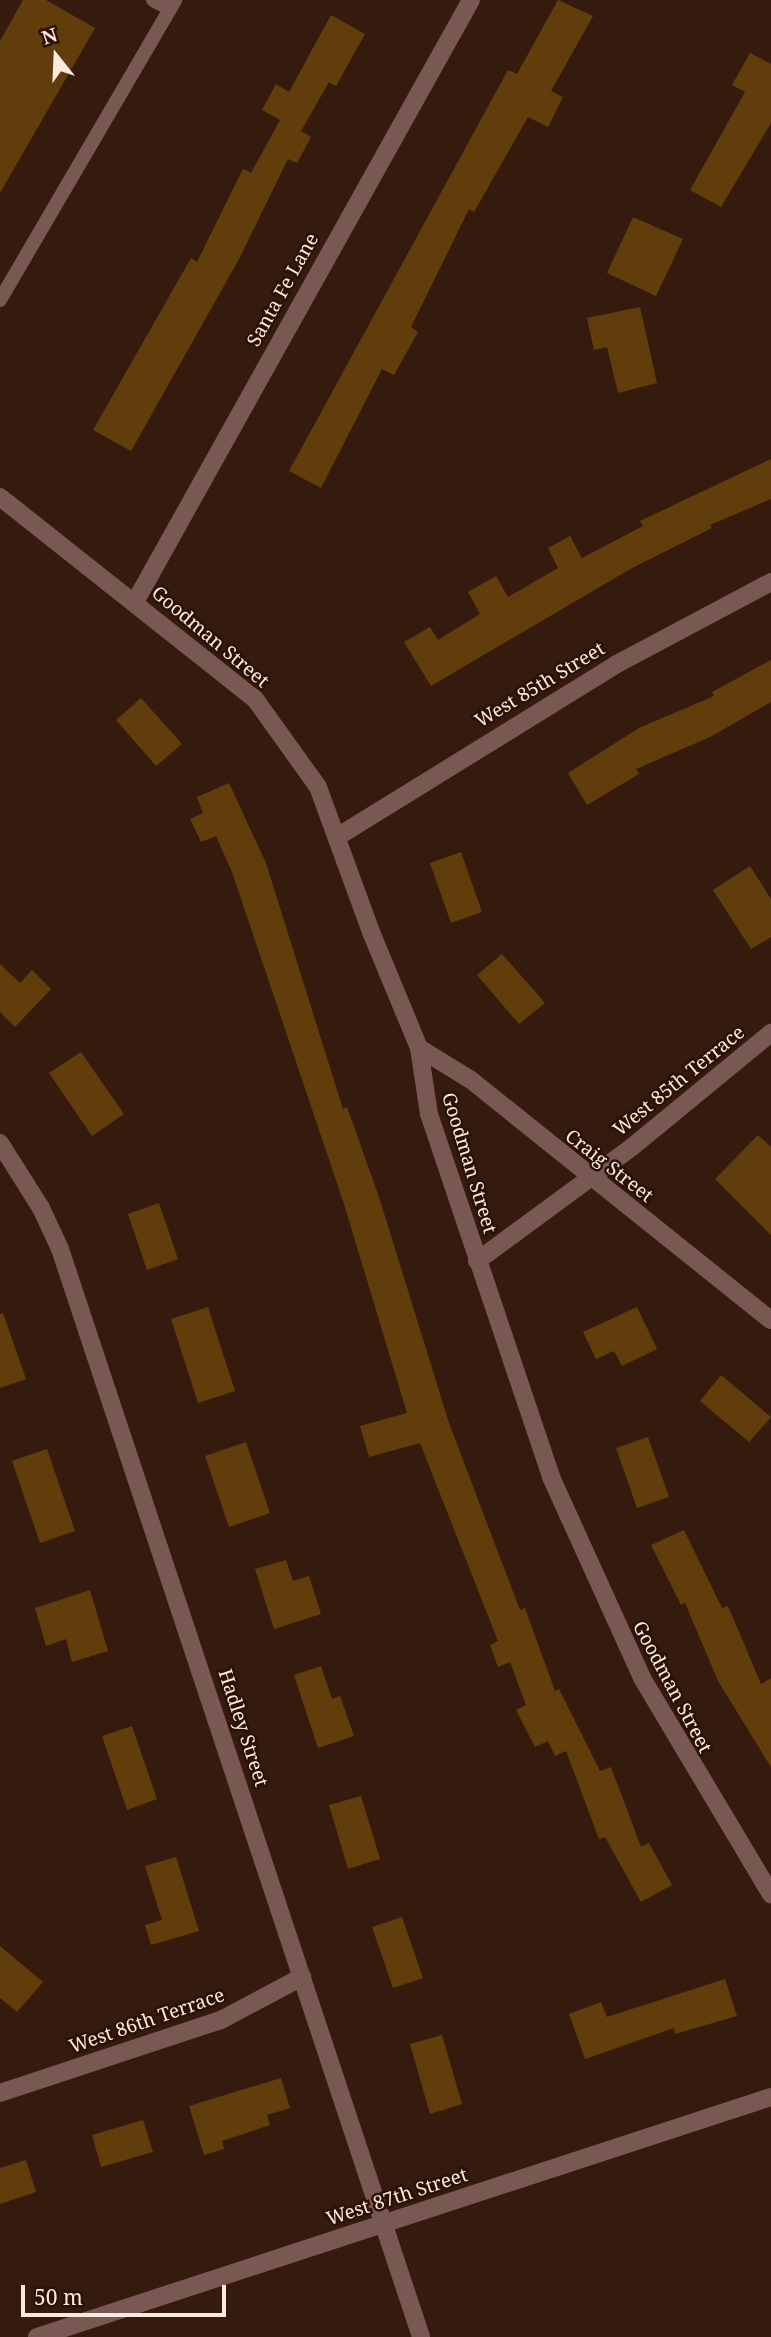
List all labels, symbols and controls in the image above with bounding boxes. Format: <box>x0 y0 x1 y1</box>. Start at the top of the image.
north arrow <box>21 21 91 91</box>
text: N <box>38 21 61 51</box>
street label: Santa Fe Lane <box>242 229 324 351</box>
street label: Goodman Street <box>147 581 273 693</box>
street label: West 85th Street <box>471 637 609 733</box>
street label: West 85th Terrace <box>609 1021 749 1141</box>
street label: Goodman Street <box>437 1090 501 1236</box>
street label: Craig Street <box>561 1125 657 1207</box>
street label: Goodman Street <box>628 1617 716 1757</box>
street label: Hadley Street <box>213 1666 273 1790</box>
street label: West 86th Terrace <box>66 1984 228 2058</box>
street label: West 87th Street <box>324 2163 470 2231</box>
scale bar <box>24 2270 229 2314</box>
text: 50 m <box>34 2283 83 2311</box>

